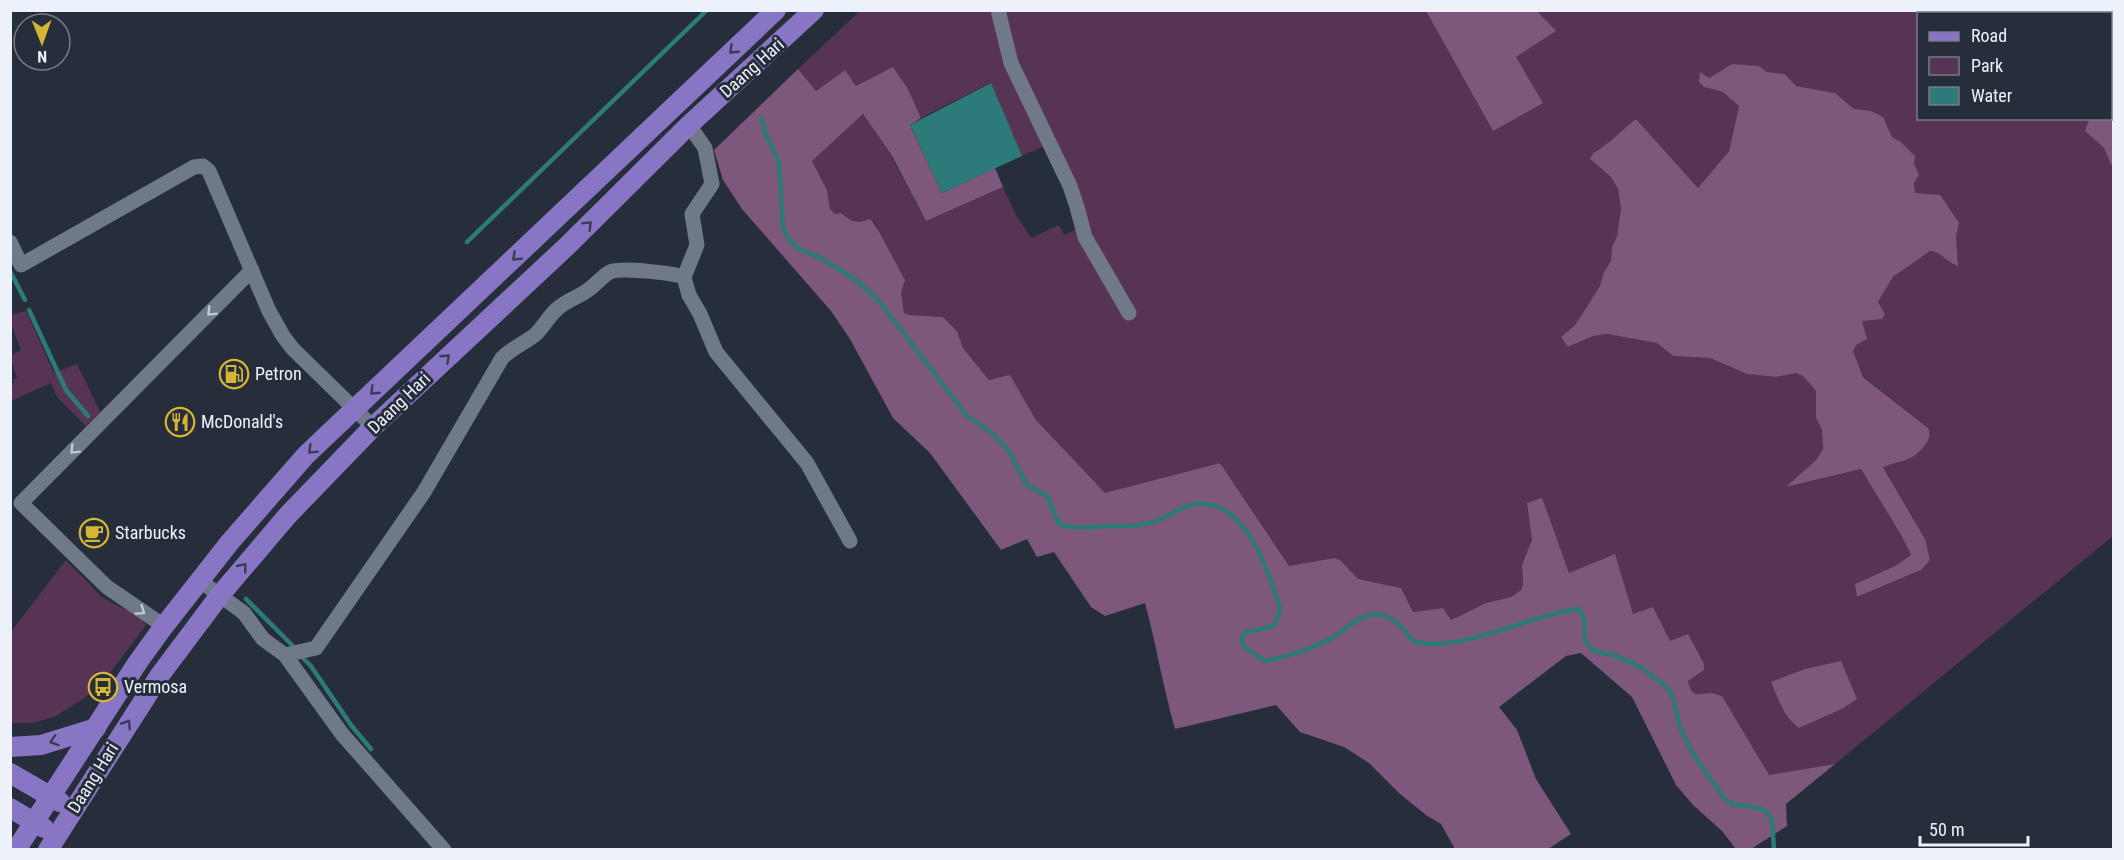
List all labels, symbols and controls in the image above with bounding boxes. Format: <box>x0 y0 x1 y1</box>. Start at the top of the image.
north arrow <box>12 12 72 72</box>
legend <box>1917 12 2112 120</box>
text: Road <box>1971 25 2007 46</box>
street label: Daang Hari <box>715 34 788 102</box>
one-way arrow <box>730 43 741 54</box>
text: N <box>37 47 47 66</box>
text: Park <box>1971 55 2003 76</box>
text: Water <box>1971 85 2013 106</box>
one-way arrow <box>581 221 592 232</box>
one-way arrow <box>512 250 523 261</box>
one-way arrow <box>208 304 219 315</box>
one-way arrow <box>440 354 450 365</box>
fuel station icon: Petron <box>218 358 250 390</box>
place label: Petron <box>255 363 302 384</box>
street label: Daang Hari <box>363 368 434 438</box>
one-way arrow <box>370 383 381 394</box>
restaurant icon: McDonald's <box>164 406 196 438</box>
place label: McDonald's <box>201 411 283 432</box>
one-way arrow <box>309 442 320 453</box>
one-way arrow <box>70 444 81 454</box>
cafe icon: Starbucks <box>78 517 110 549</box>
place label: Starbucks <box>115 522 186 543</box>
one-way arrow <box>235 563 246 574</box>
one-way arrow <box>135 604 146 615</box>
bus stop icon: Vermosa <box>87 671 119 703</box>
place label: Vermosa <box>124 676 187 697</box>
one-way arrow <box>120 720 131 731</box>
one-way arrow <box>49 734 60 747</box>
street label: Daang Hari <box>63 739 122 817</box>
scale bar <box>1920 809 2028 847</box>
text: 50 m <box>1929 819 1964 840</box>

